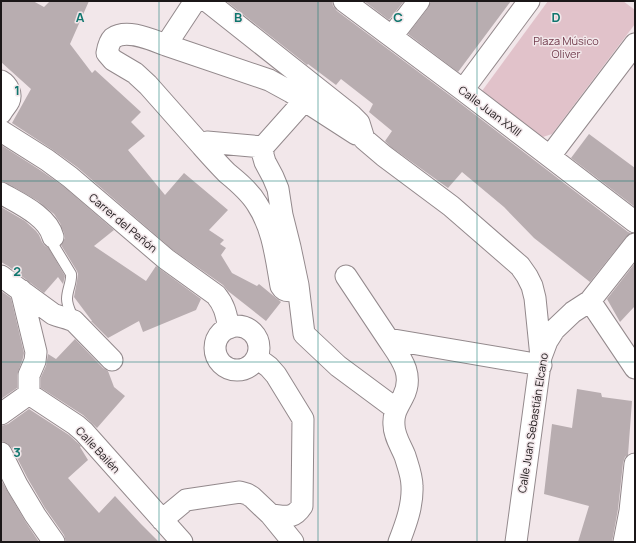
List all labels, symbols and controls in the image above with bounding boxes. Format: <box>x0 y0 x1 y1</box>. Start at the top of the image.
text: A <box>76 8 85 26</box>
text: B <box>234 8 242 26</box>
text: C <box>393 8 403 26</box>
text: D <box>551 8 561 26</box>
park label: Plaza Músico Oliver <box>533 33 599 61</box>
text: 1 <box>14 81 20 99</box>
street label: Calle Juan XXIII <box>456 82 525 139</box>
street label: Carrer del Peñón <box>86 190 161 256</box>
text: 2 <box>13 262 21 280</box>
street label: Calle Juan Sebastián Elcano <box>514 351 551 494</box>
street label: Calle Bailén <box>73 423 124 476</box>
text: 3 <box>13 443 21 461</box>

